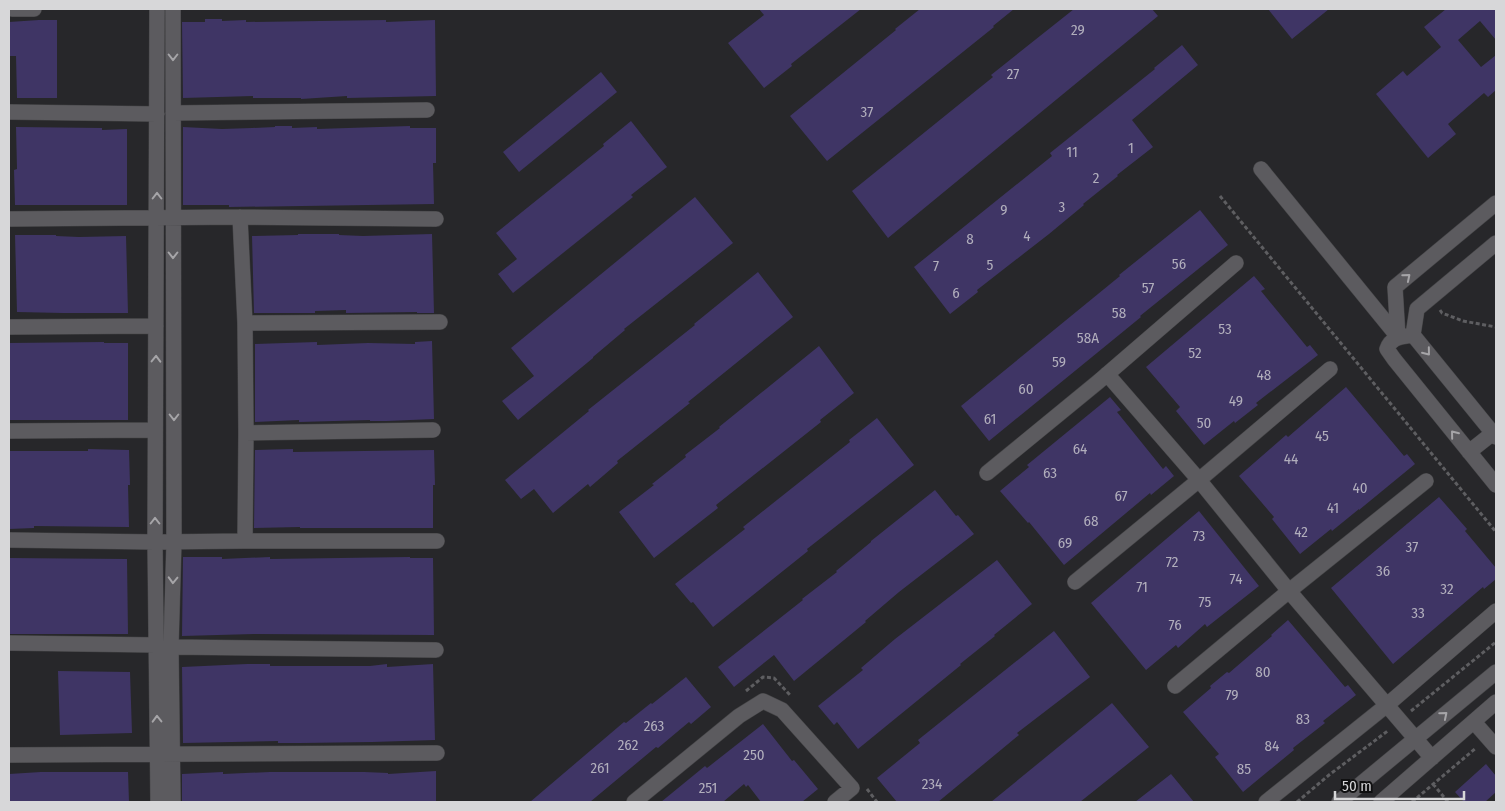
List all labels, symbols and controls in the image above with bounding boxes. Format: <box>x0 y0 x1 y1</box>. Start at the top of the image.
house number: 29 <box>1071 21 1085 39</box>
one-way arrow <box>168 54 178 62</box>
house number: 27 <box>1007 65 1019 83</box>
house number: 37 <box>861 103 873 121</box>
house number: 1 <box>1128 139 1134 157</box>
house number: 11 <box>1066 143 1078 161</box>
house number: 2 <box>1093 169 1100 187</box>
one-way arrow <box>152 192 162 200</box>
house number: 3 <box>1059 198 1066 216</box>
house number: 9 <box>1000 201 1008 219</box>
house number: 4 <box>1023 227 1031 245</box>
house number: 8 <box>966 230 974 248</box>
one-way arrow <box>168 252 178 259</box>
house number: 56 <box>1172 255 1186 273</box>
house number: 5 <box>987 256 994 274</box>
house number: 7 <box>933 257 939 275</box>
one-way arrow <box>1402 273 1411 282</box>
house number: 57 <box>1142 279 1154 297</box>
house number: 6 <box>952 284 960 302</box>
house number: 58 <box>1112 304 1126 322</box>
house number: 53 <box>1218 320 1232 338</box>
house number: 58A <box>1077 329 1099 347</box>
house number: 52 <box>1188 344 1202 362</box>
one-way arrow <box>1422 347 1431 356</box>
house number: 59 <box>1052 353 1066 371</box>
one-way arrow <box>151 354 161 362</box>
house number: 48 <box>1257 366 1271 384</box>
house number: 60 <box>1018 380 1034 398</box>
house number: 49 <box>1229 392 1243 410</box>
house number: 61 <box>984 410 996 428</box>
one-way arrow <box>169 414 179 422</box>
house number: 50 <box>1197 414 1211 432</box>
house number: 45 <box>1315 427 1329 445</box>
one-way arrow <box>1452 431 1460 440</box>
house number: 64 <box>1073 440 1087 458</box>
house number: 44 <box>1284 450 1298 468</box>
house number: 63 <box>1043 464 1057 482</box>
house number: 40 <box>1352 479 1368 497</box>
house number: 67 <box>1114 487 1128 505</box>
house number: 41 <box>1327 499 1339 517</box>
house number: 68 <box>1084 512 1098 530</box>
one-way arrow <box>150 517 160 524</box>
house number: 42 <box>1294 523 1308 541</box>
house number: 73 <box>1193 527 1206 545</box>
house number: 69 <box>1058 534 1072 552</box>
house number: 37 <box>1406 538 1418 556</box>
house number: 72 <box>1166 553 1179 571</box>
house number: 36 <box>1376 562 1390 580</box>
house number: 74 <box>1230 570 1242 588</box>
one-way arrow <box>168 576 178 584</box>
house number: 71 <box>1136 578 1148 596</box>
house number: 32 <box>1440 580 1454 598</box>
house number: 75 <box>1199 593 1211 611</box>
house number: 33 <box>1411 604 1425 622</box>
house number: 76 <box>1168 616 1182 634</box>
house number: 80 <box>1255 663 1271 681</box>
house number: 79 <box>1225 686 1239 704</box>
house number: 83 <box>1296 710 1310 728</box>
one-way arrow <box>1438 713 1447 721</box>
one-way arrow <box>152 714 162 722</box>
house number: 263 <box>644 717 665 735</box>
house number: 262 <box>618 736 639 754</box>
house number: 84 <box>1265 737 1279 755</box>
house number: 250 <box>743 746 765 764</box>
house number: 261 <box>590 759 610 777</box>
house number: 85 <box>1237 760 1251 778</box>
scale bar <box>1335 768 1464 800</box>
house number: 234 <box>922 775 942 793</box>
text: 50 m <box>1342 777 1372 795</box>
house number: 251 <box>699 779 717 797</box>

